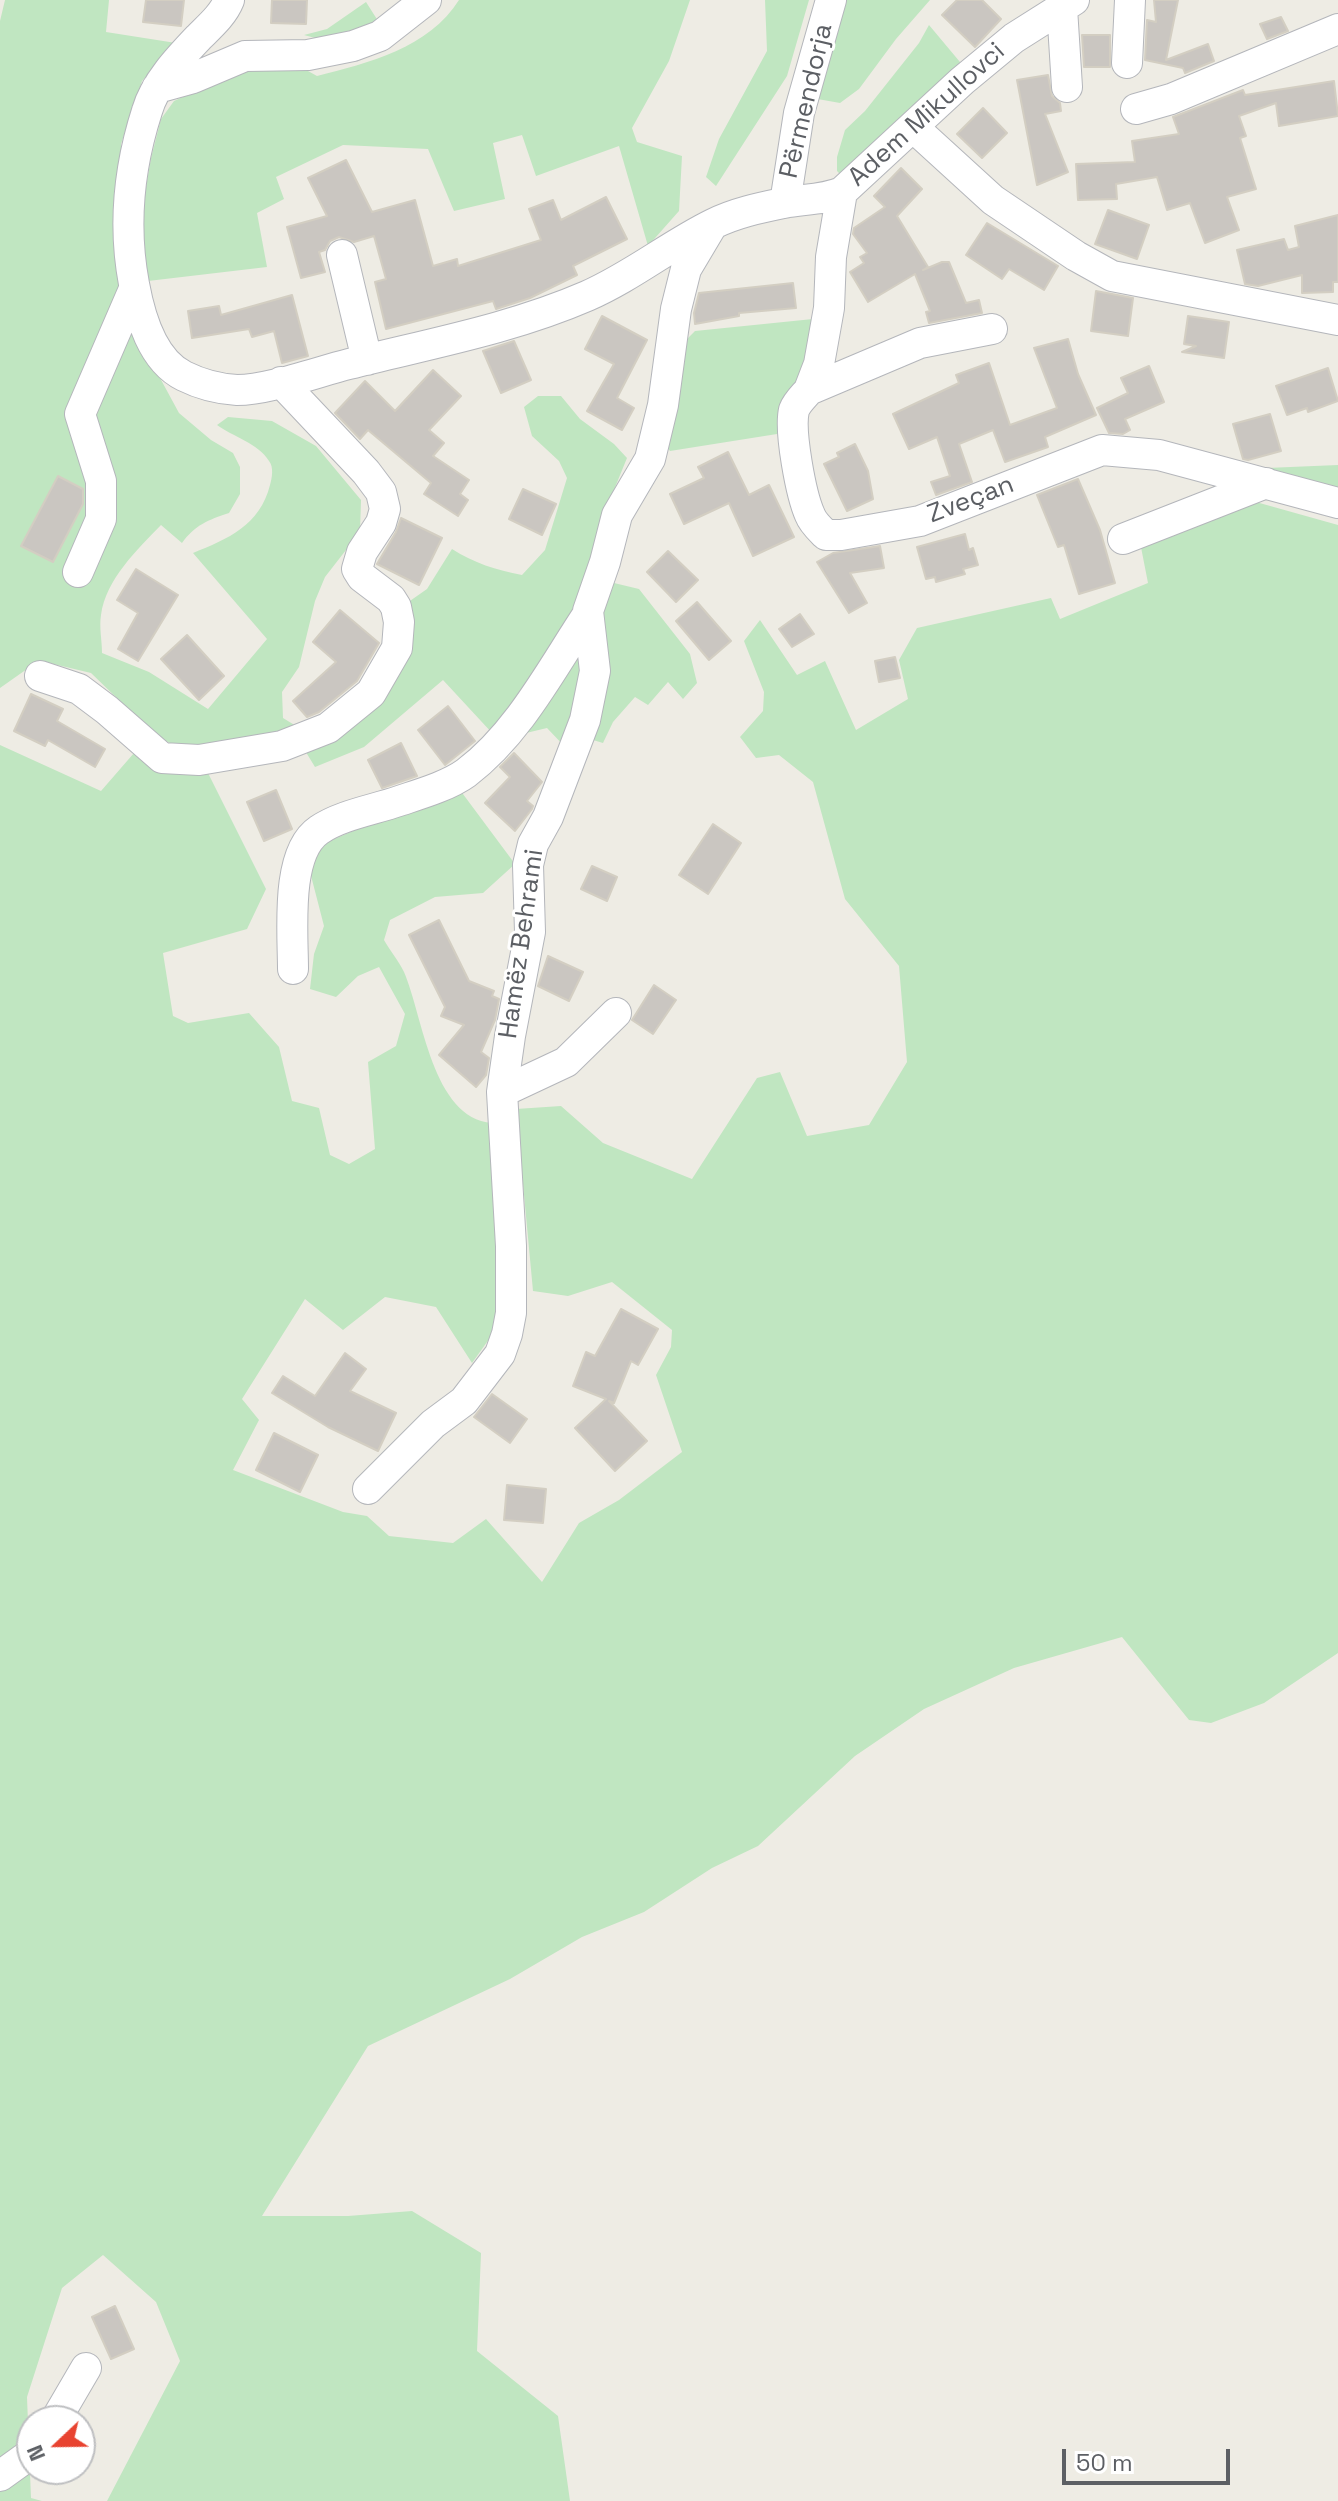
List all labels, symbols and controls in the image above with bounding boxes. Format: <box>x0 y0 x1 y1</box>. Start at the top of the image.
street label: Përmendorja <box>774 20 840 182</box>
street label: Adem Mikullovci <box>842 36 1012 194</box>
street label: Zveçan <box>923 469 1019 531</box>
street label: Hamëz Behrami <box>493 847 551 1041</box>
north arrow <box>16 2405 96 2485</box>
scale bar <box>1066 2433 1234 2483</box>
text: N <box>20 2441 51 2465</box>
text: 50 m <box>1076 2447 1133 2478</box>

